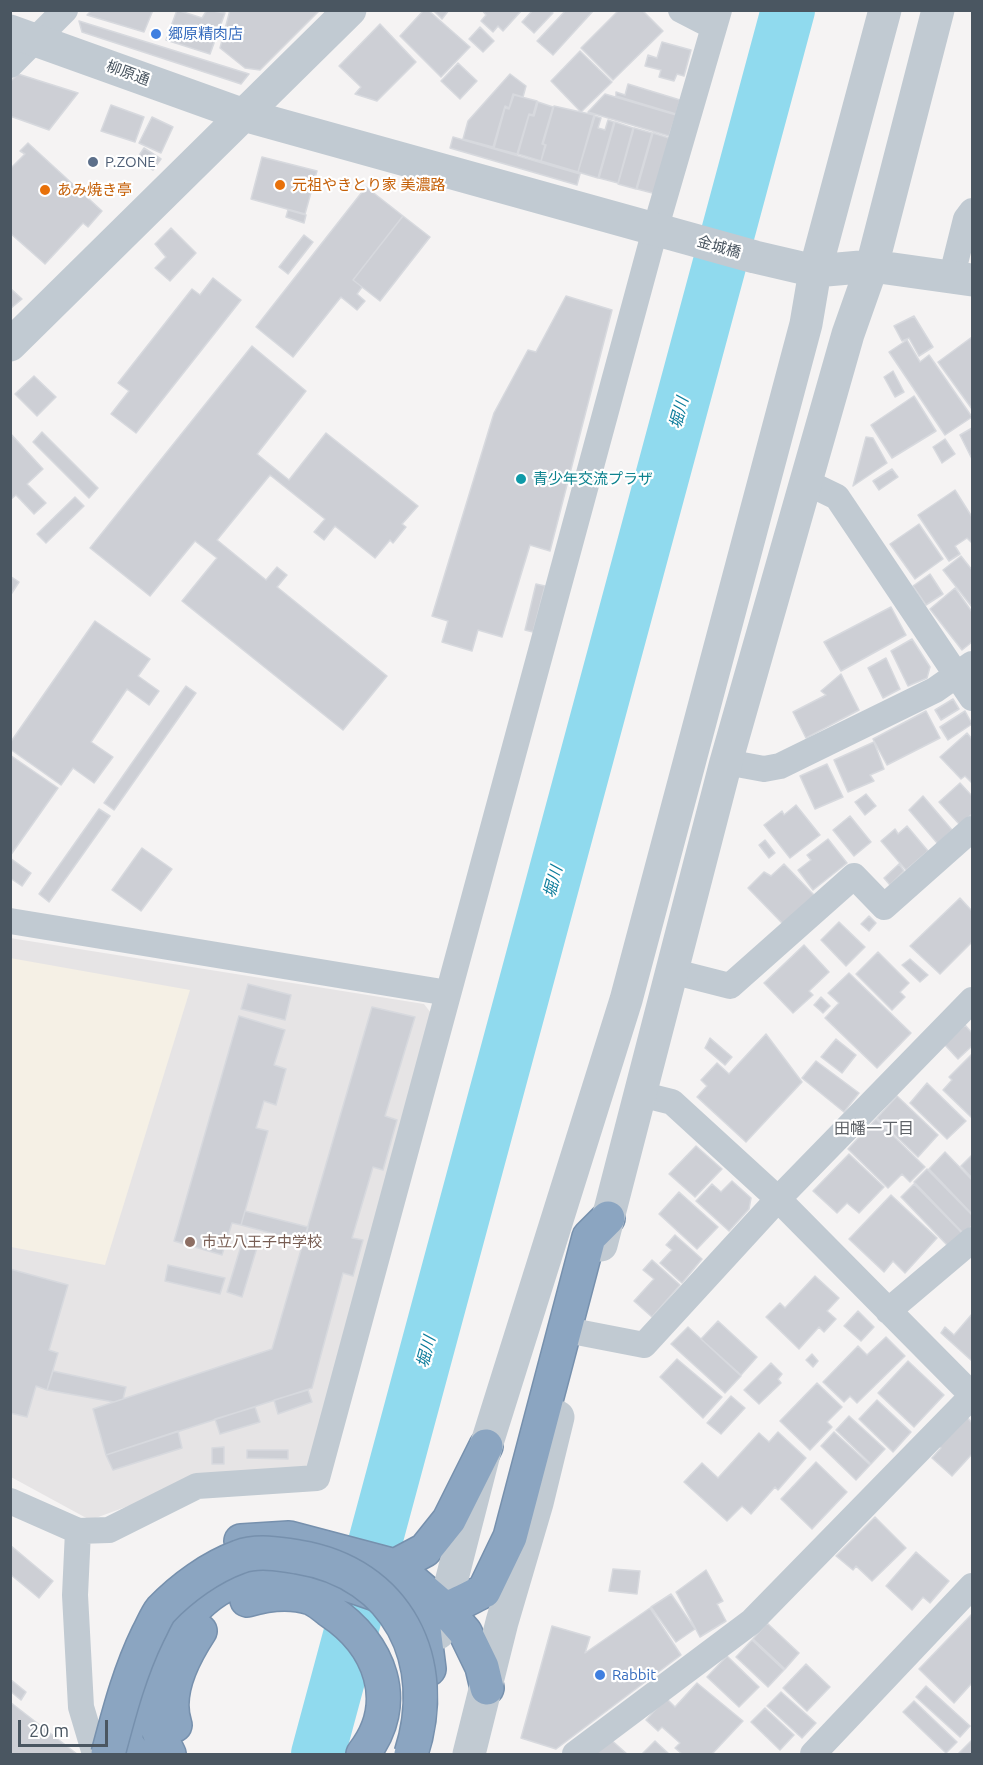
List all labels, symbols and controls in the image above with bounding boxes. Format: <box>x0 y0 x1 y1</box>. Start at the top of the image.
place label: 郷原精肉店 <box>168 25 243 43</box>
marker: 郷原精肉店 <box>149 27 163 41</box>
street label: 柳原通 <box>104 57 152 89</box>
place label: P.ZONE <box>105 153 156 171</box>
marker: P.ZONE <box>86 155 100 169</box>
place label: 元祖やきとり家 美濃路 <box>292 176 445 194</box>
marker: 元祖やきとり家 美濃路 <box>273 178 287 192</box>
place label: あみ焼き亭 <box>57 181 132 199</box>
marker: あみ焼き亭 <box>38 183 52 197</box>
street label: 金城橋 <box>695 232 743 262</box>
water label: 堀川 <box>666 395 692 431</box>
place label: 青少年交流プラザ <box>533 470 653 488</box>
marker: 青少年交流プラザ <box>514 472 528 486</box>
water label: 堀川 <box>540 864 566 900</box>
district label: 田幡一丁目 <box>834 1119 914 1139</box>
place label: 市立八王子中学校 <box>202 1233 322 1251</box>
marker: 市立八王子中学校 <box>183 1235 197 1249</box>
water label: 堀川 <box>413 1334 439 1370</box>
place label: Rabbit <box>612 1666 656 1684</box>
marker: Rabbit <box>593 1668 607 1682</box>
scale bar <box>21 1708 111 1746</box>
text: 20 m <box>29 1720 69 1740</box>

